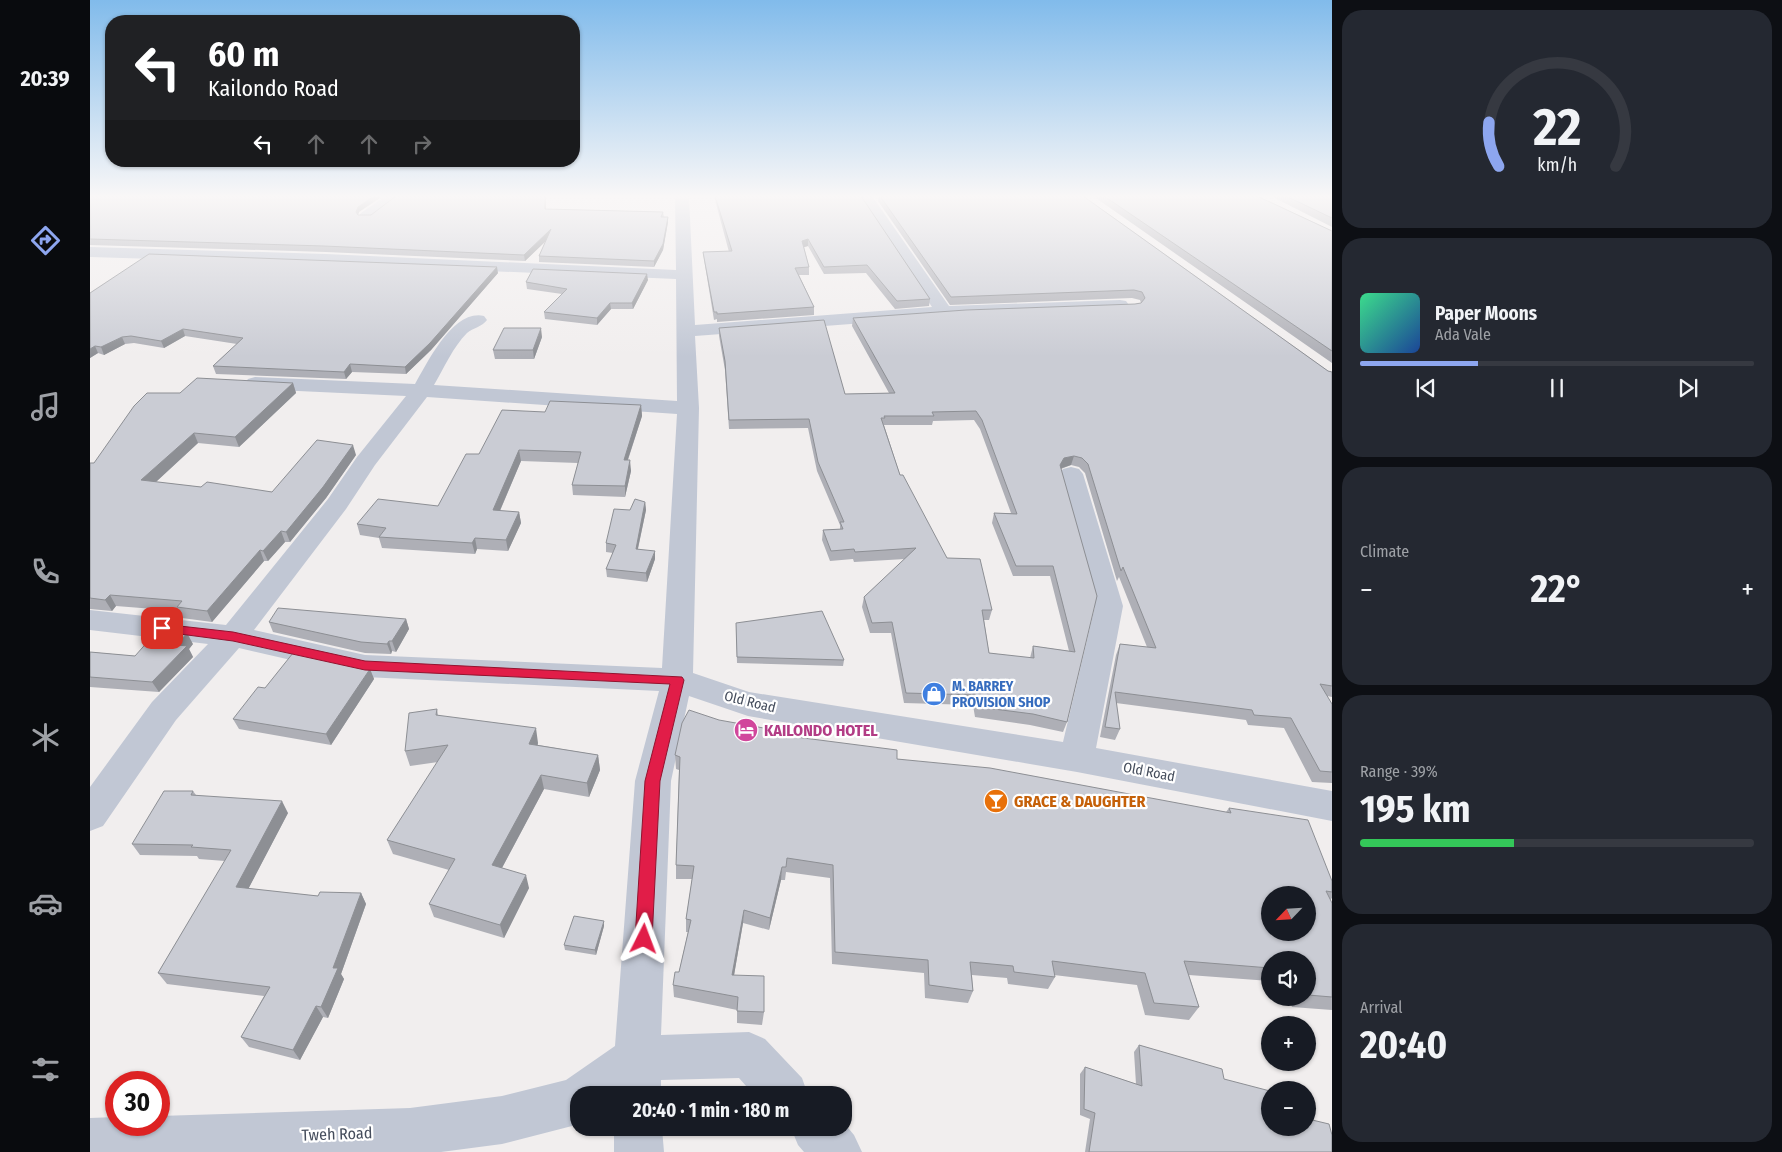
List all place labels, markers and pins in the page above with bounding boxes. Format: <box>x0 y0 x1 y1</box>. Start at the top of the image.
pin <box>141 607 183 649</box>
place label: M. BARREY PROVISION SHOP <box>952 678 1051 711</box>
shop icon: M. BARREY PROVISION SHOP <box>921 681 947 707</box>
hotel icon: KAILONDO HOTEL <box>733 717 759 743</box>
place label: KAILONDO HOTEL <box>764 721 878 740</box>
bar icon: GRACE & DAUGHTER <box>983 788 1009 814</box>
place label: GRACE & DAUGHTER <box>1014 792 1146 811</box>

